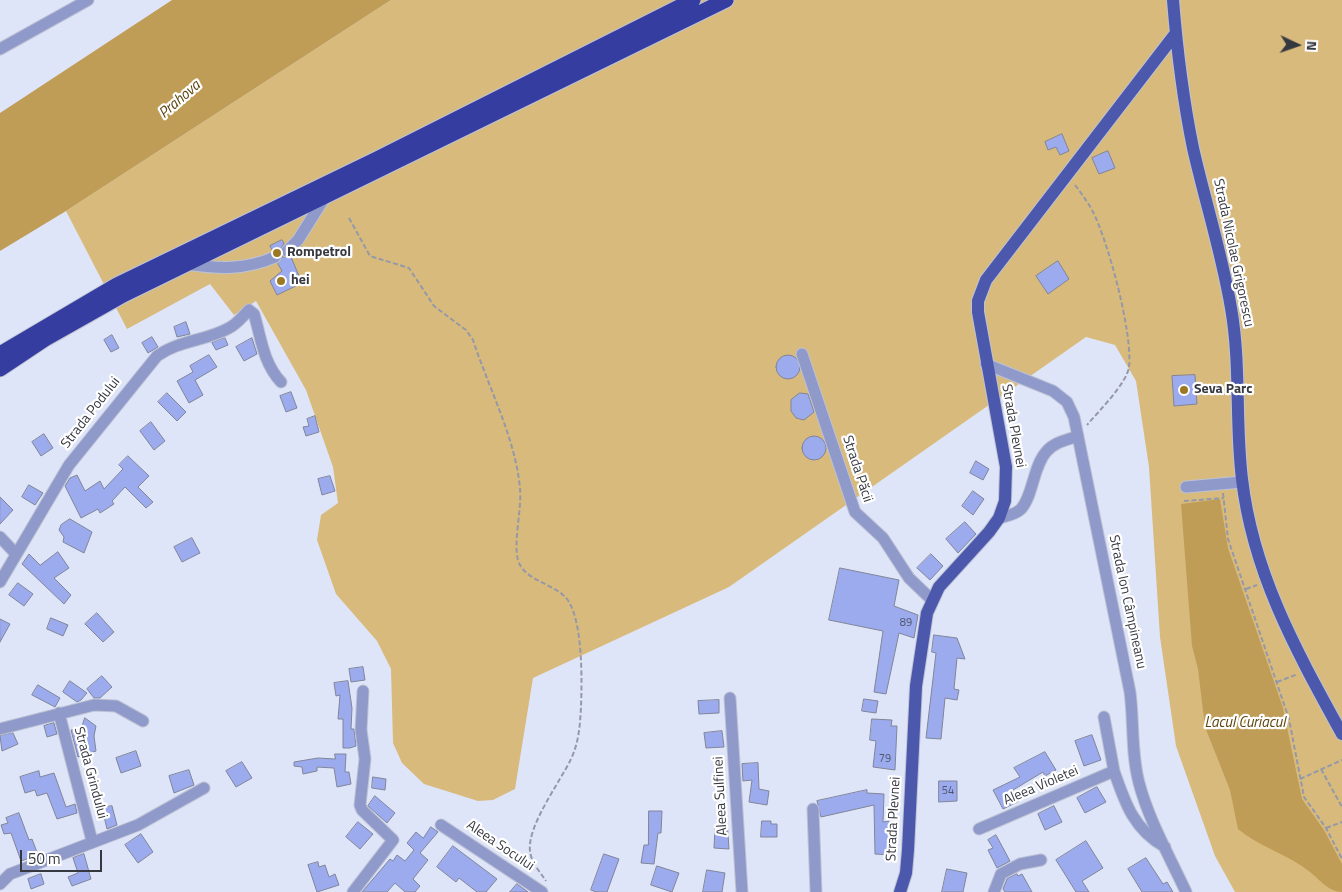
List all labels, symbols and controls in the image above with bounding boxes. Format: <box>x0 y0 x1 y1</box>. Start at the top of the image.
north arrow <box>1272 20 1322 70</box>
text: N <box>1302 40 1323 51</box>
water label: Prahova <box>156 77 204 123</box>
street label: Strada Nicolae Grigorescu <box>1209 177 1257 329</box>
place label: Rompetrol <box>287 245 351 261</box>
marker: Rompetrol <box>271 247 283 259</box>
place label: hei <box>291 273 309 289</box>
marker: hei <box>275 275 287 287</box>
street label: Strada Podului <box>58 374 124 452</box>
place label: Seva Parc <box>1194 382 1253 398</box>
street label: Strada Plevnei <box>997 383 1029 469</box>
marker: Seva Parc <box>1178 384 1190 396</box>
street label: Strada Păcii <box>838 433 876 505</box>
street label: Strada Ion Câmpineanu <box>1105 534 1149 670</box>
house number: 89 <box>900 616 912 630</box>
water label: Lacul Curiacul <box>1205 714 1285 732</box>
street label: Strada Grindului <box>70 725 110 821</box>
house number: 79 <box>879 752 891 766</box>
street label: Aleea Sulfinei <box>711 756 731 836</box>
street label: Aleea Violetei <box>1001 763 1081 809</box>
street label: Strada Plevnei <box>883 776 905 862</box>
house number: 54 <box>942 784 954 798</box>
street label: Aleea Socului <box>463 817 537 875</box>
scale bar <box>22 840 105 872</box>
text: 50 m <box>28 847 61 870</box>

